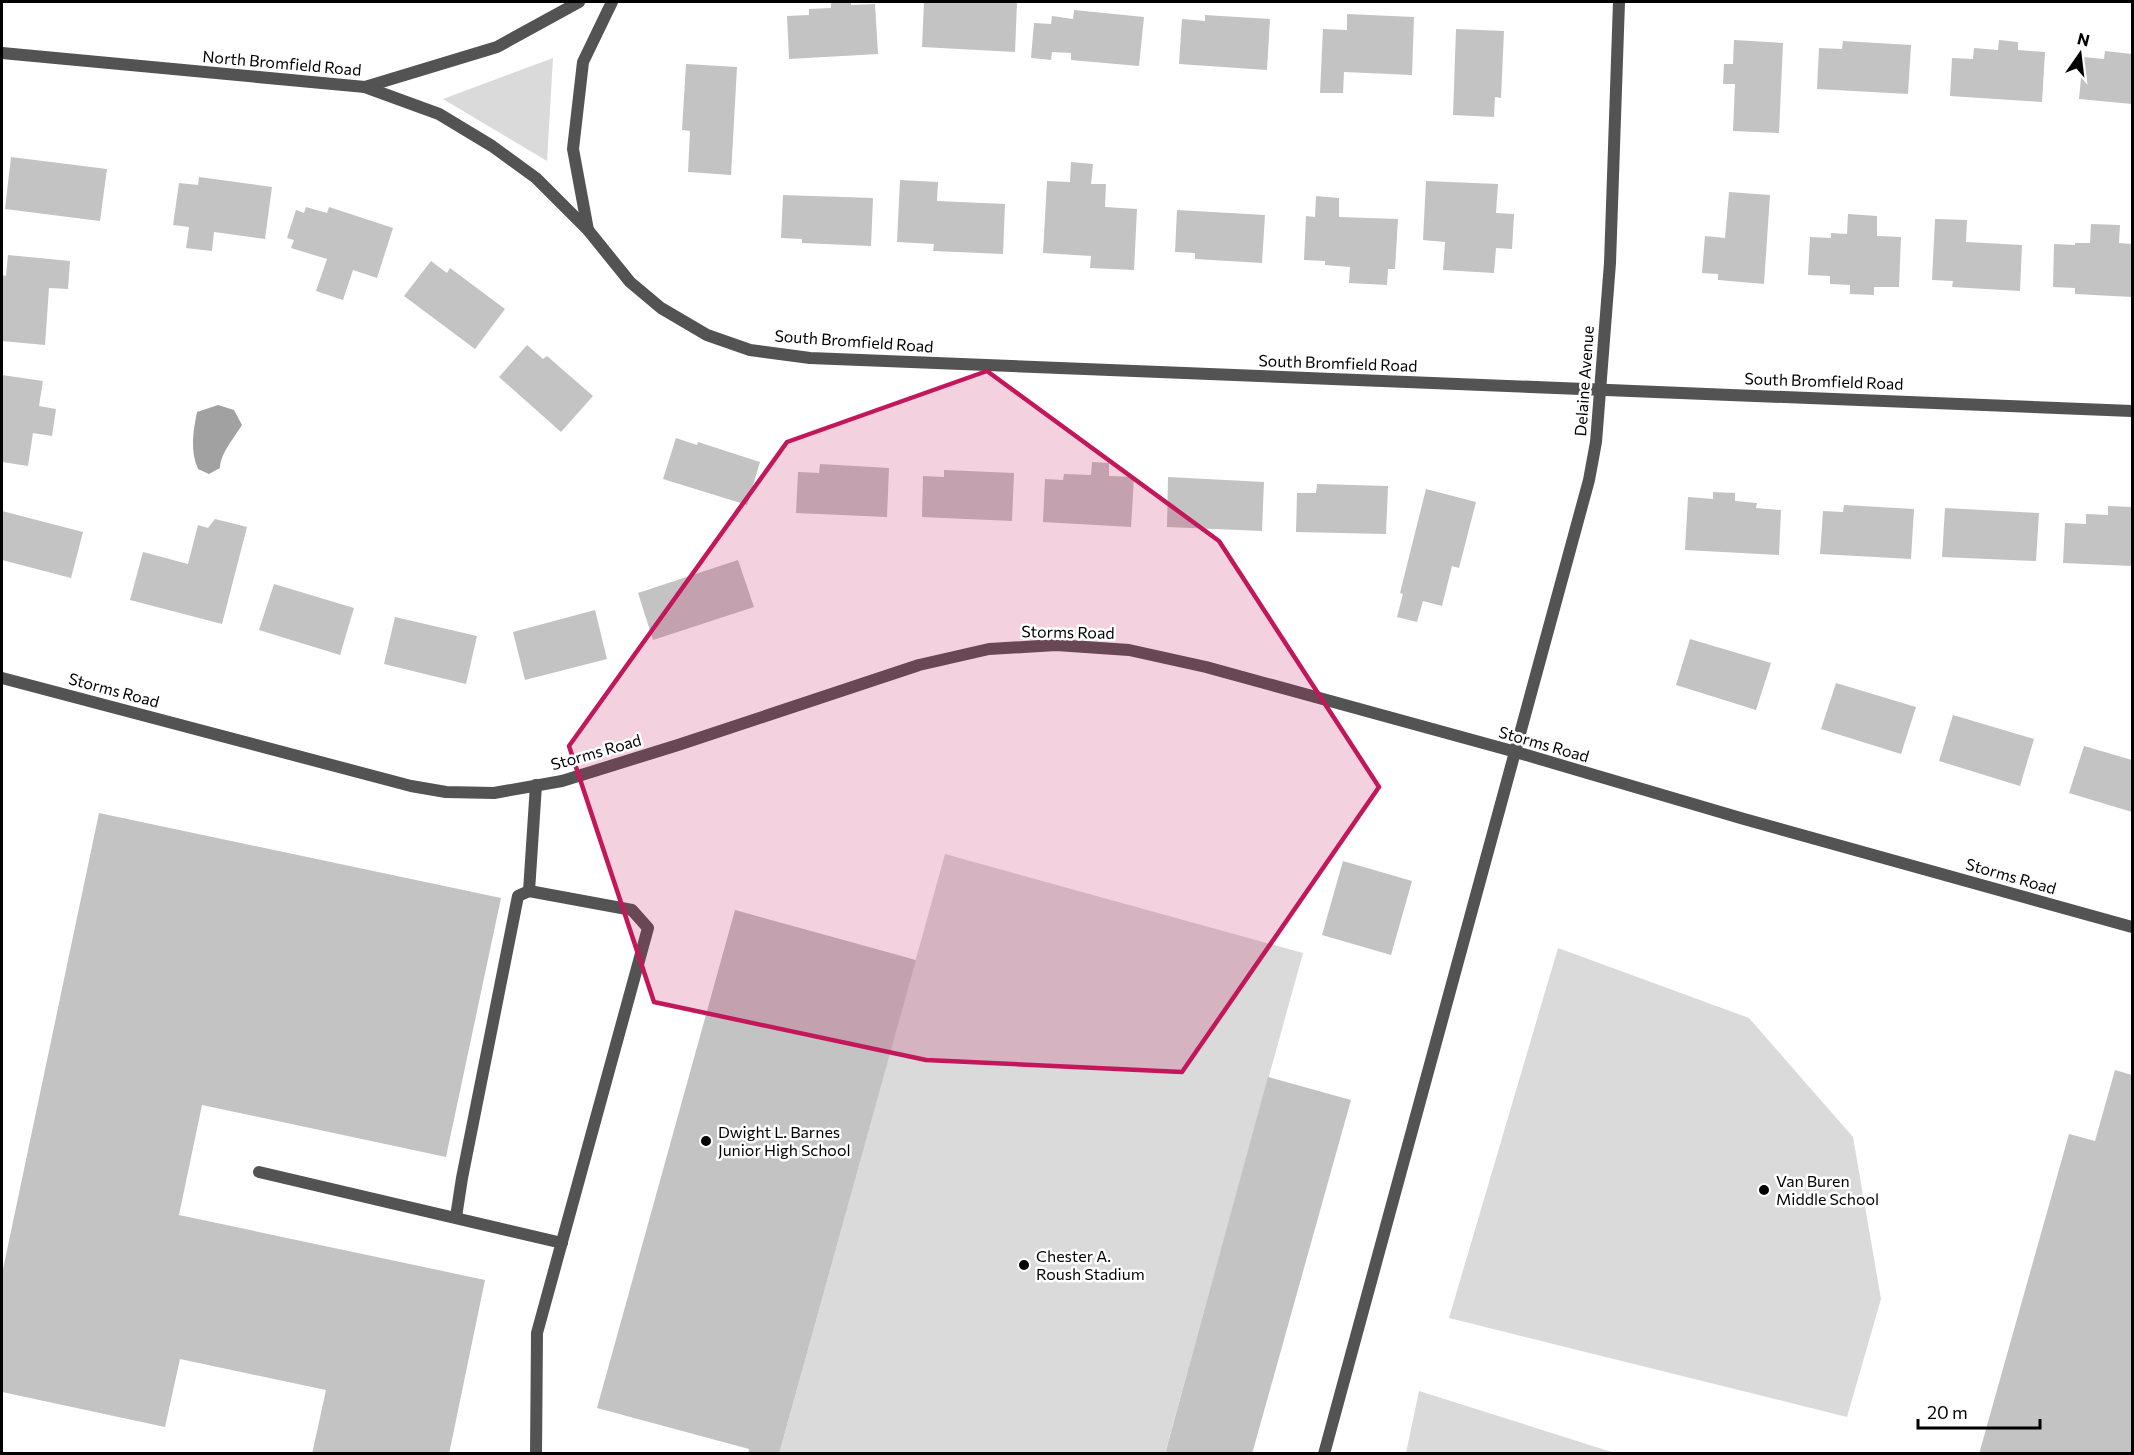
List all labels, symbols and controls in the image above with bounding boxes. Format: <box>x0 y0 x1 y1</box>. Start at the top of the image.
north arrow <box>2050 24 2110 84</box>
text: N <box>2076 28 2092 50</box>
street label: North Bromfield Road <box>202 46 362 79</box>
street label: South Bromfield Road <box>774 325 934 356</box>
street label: Delaine Avenue <box>1570 325 1597 437</box>
street label: South Bromfield Road <box>1258 350 1418 375</box>
street label: South Bromfield Road <box>1744 368 1904 393</box>
street label: Storms Road <box>1021 621 1115 642</box>
street label: Storms Road <box>67 668 162 711</box>
street label: Storms Road <box>1497 722 1592 766</box>
street label: Storms Road <box>548 730 643 774</box>
street label: Storms Road <box>1964 854 2059 898</box>
place label: Dwight L. Barnes Junior High School <box>718 1122 851 1159</box>
marker: Dwight L. Barnes Junior High School <box>699 1134 713 1148</box>
place label: Van Buren Middle School <box>1776 1171 1879 1208</box>
marker: Van Buren Middle School <box>1757 1183 1771 1197</box>
place label: Chester A. Roush Stadium <box>1036 1246 1145 1283</box>
marker: Chester A. Roush Stadium <box>1017 1258 1031 1272</box>
scale bar <box>1918 1392 2040 1430</box>
text: 20 m <box>1927 1401 1968 1423</box>

